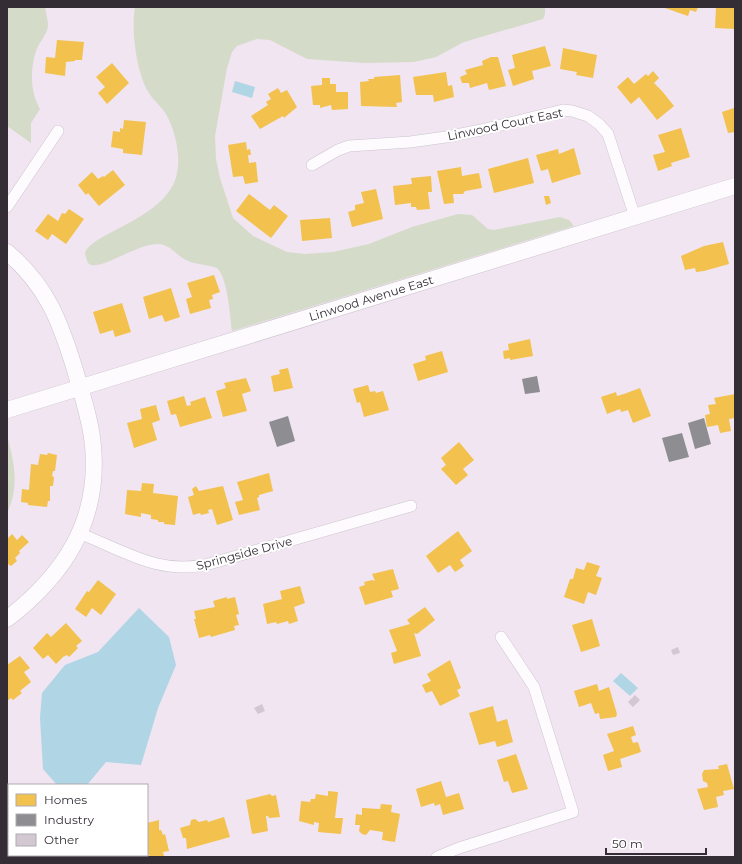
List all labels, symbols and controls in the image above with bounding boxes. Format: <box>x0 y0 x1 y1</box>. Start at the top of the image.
street label: Linwood Court East <box>446 104 564 144</box>
street label: Linwood Avenue East <box>307 272 435 324</box>
street label: Springside Drive <box>194 533 294 573</box>
legend <box>8 784 148 856</box>
text: Homes <box>44 792 87 807</box>
text: Industry <box>44 812 94 827</box>
scale bar <box>606 830 706 856</box>
text: Other <box>44 832 79 847</box>
text: 50 m <box>612 836 643 851</box>

